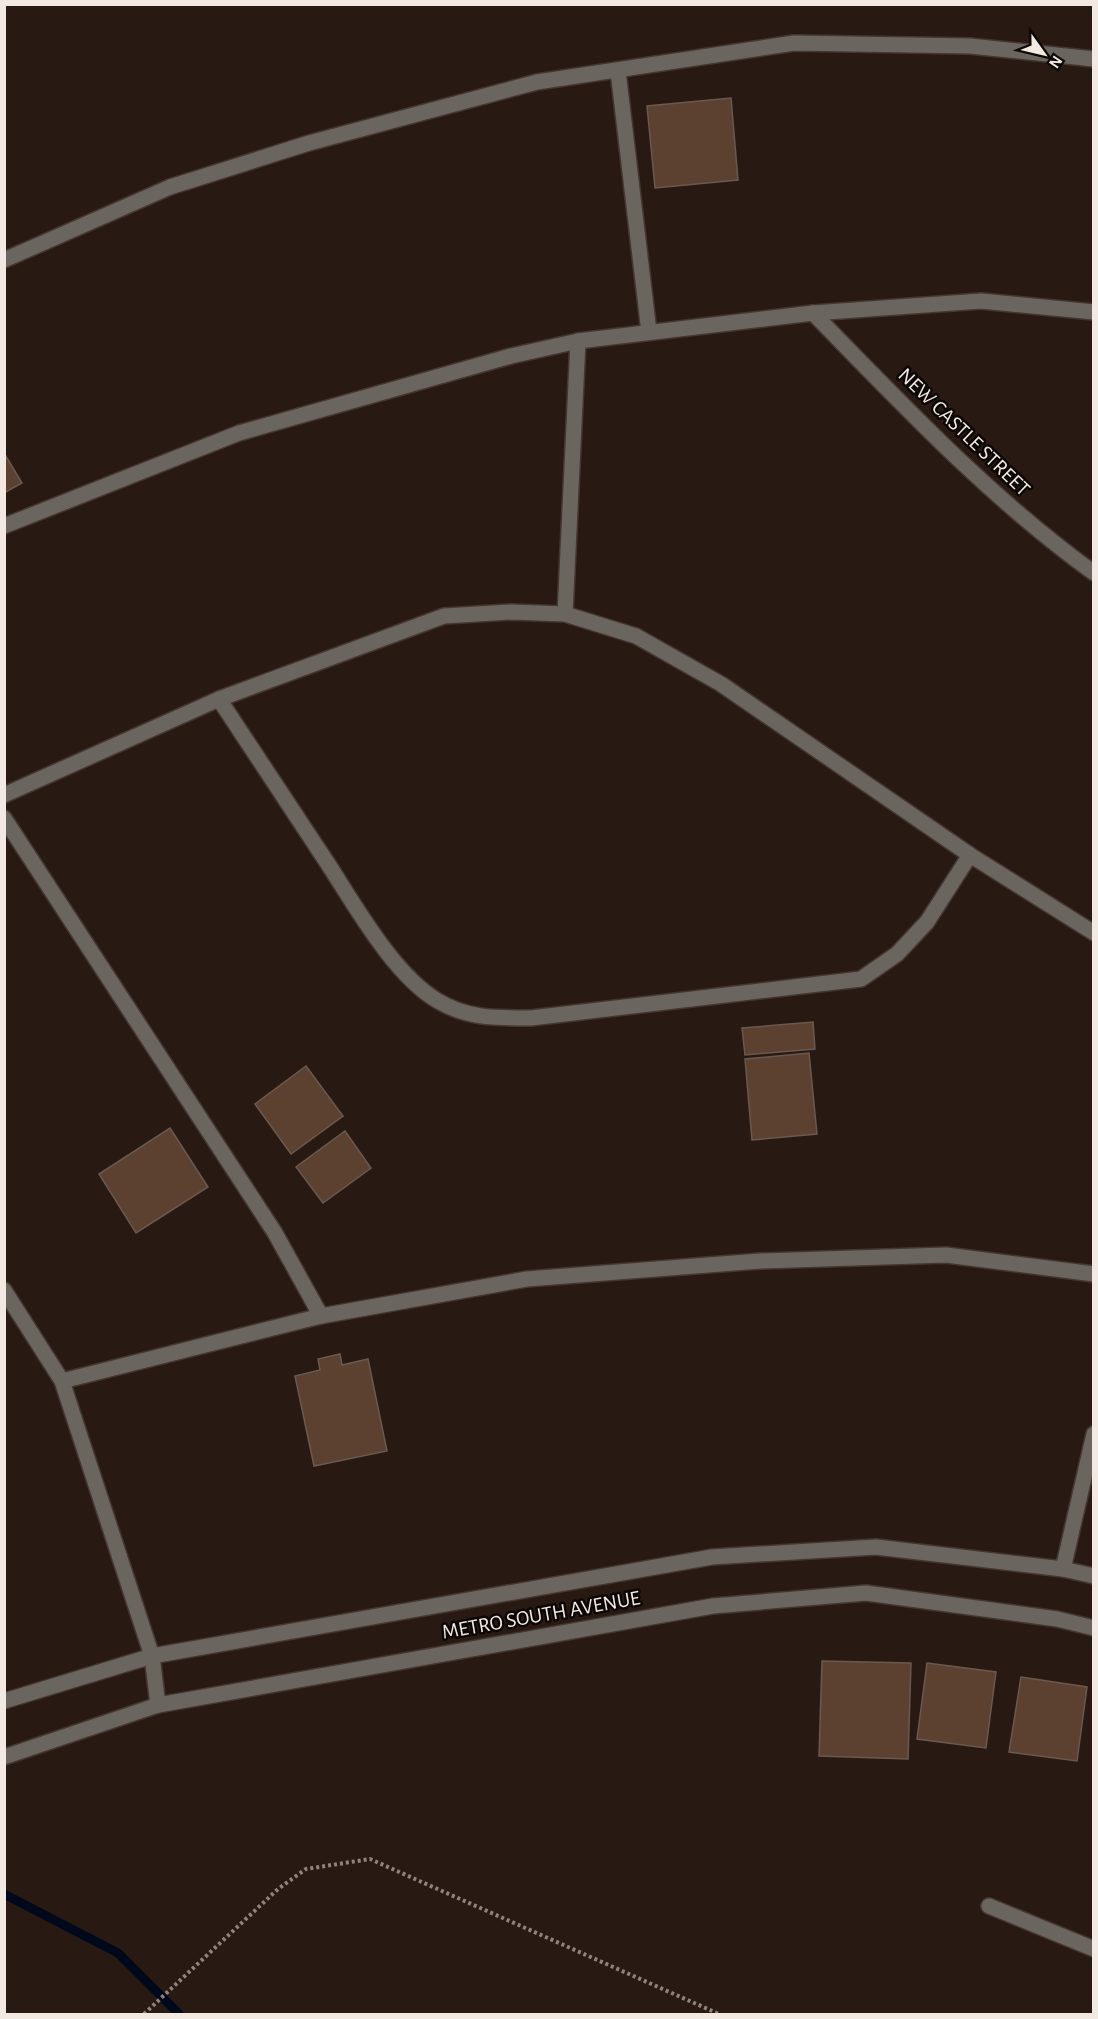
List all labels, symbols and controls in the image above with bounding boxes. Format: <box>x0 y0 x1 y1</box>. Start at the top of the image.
north arrow <box>1014 24 1074 84</box>
text: N <box>1046 53 1065 71</box>
street label: NEW CASTLE STREET <box>894 364 1034 500</box>
street label: METRO SOUTH AVENUE <box>440 1587 642 1643</box>

